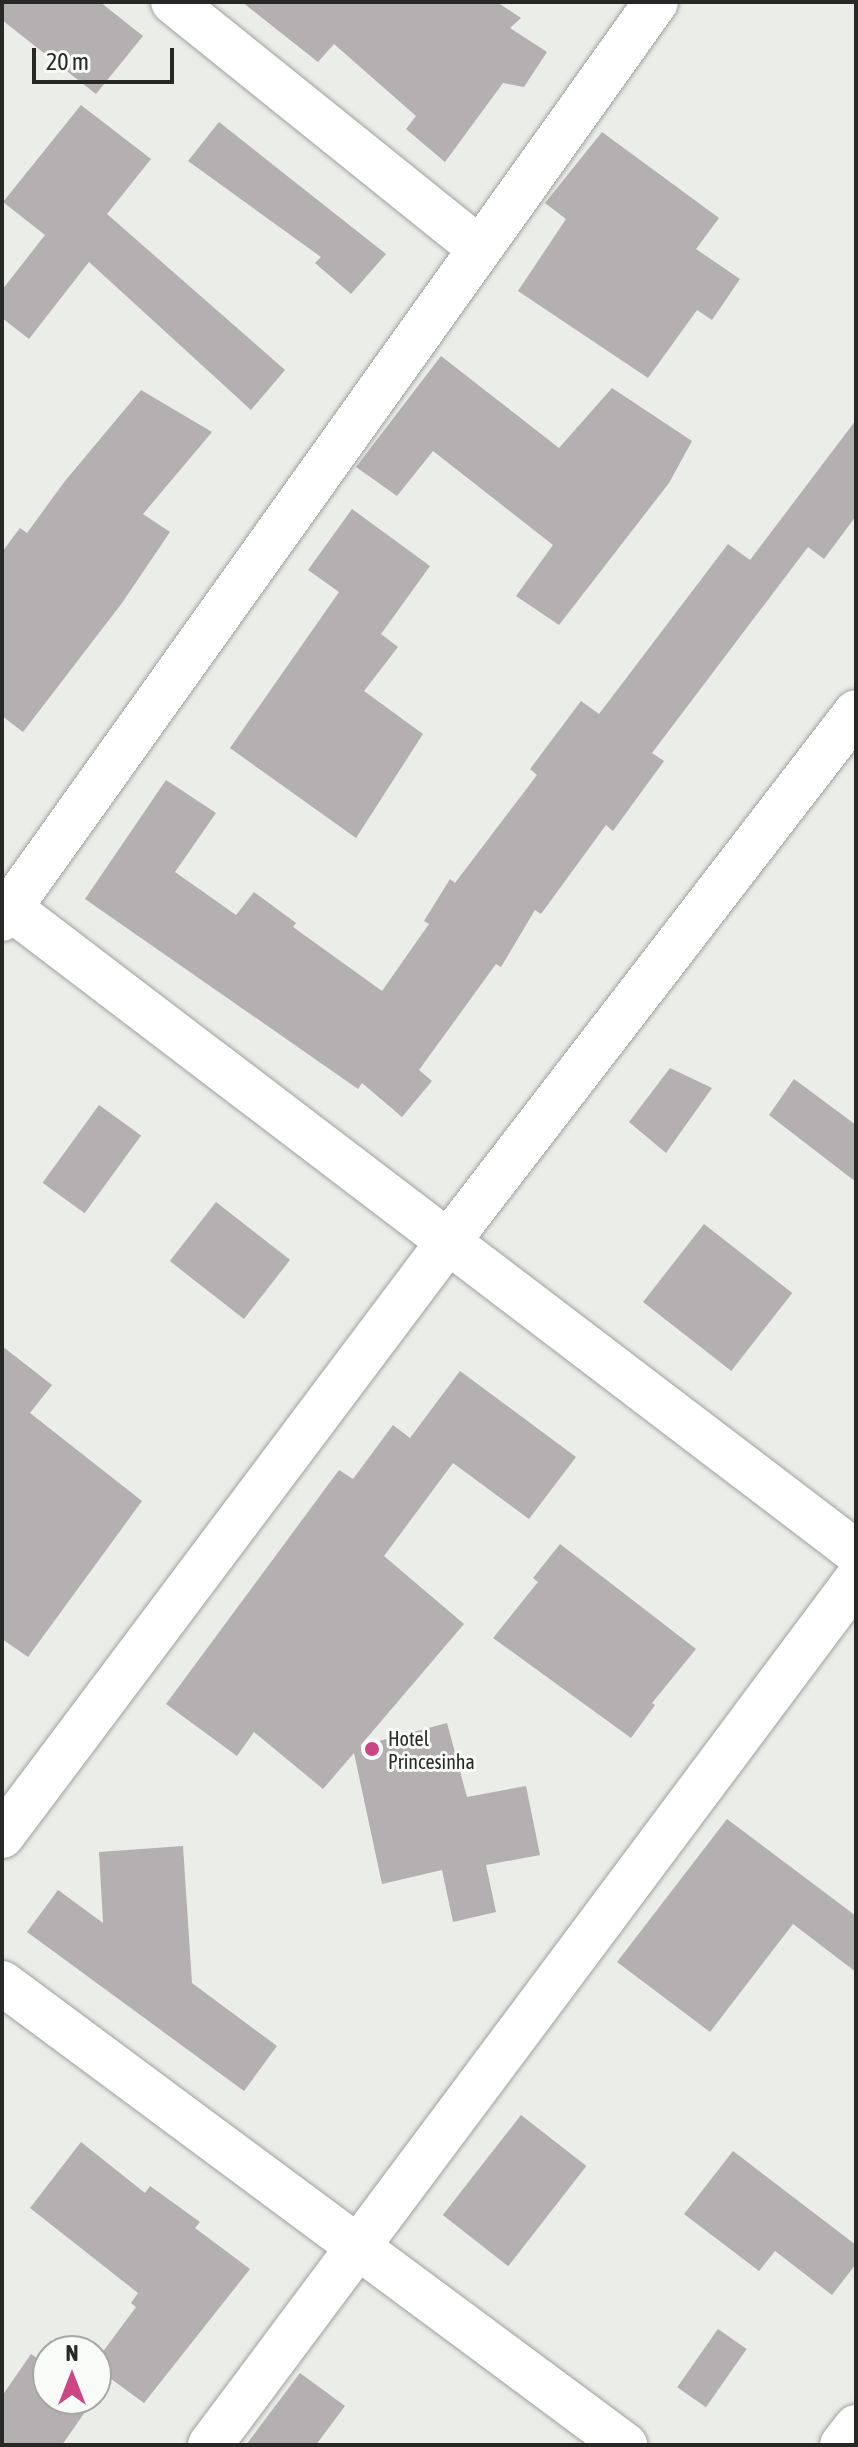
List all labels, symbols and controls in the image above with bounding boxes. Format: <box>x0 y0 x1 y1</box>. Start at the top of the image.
scale bar <box>36 32 178 82</box>
text: 20 m <box>46 48 89 75</box>
place label: Hotel Princesinha <box>388 1726 475 1773</box>
marker: Hotel Princesinha <box>363 1740 381 1758</box>
north arrow <box>32 2335 112 2415</box>
text: N <box>66 2340 78 2366</box>

